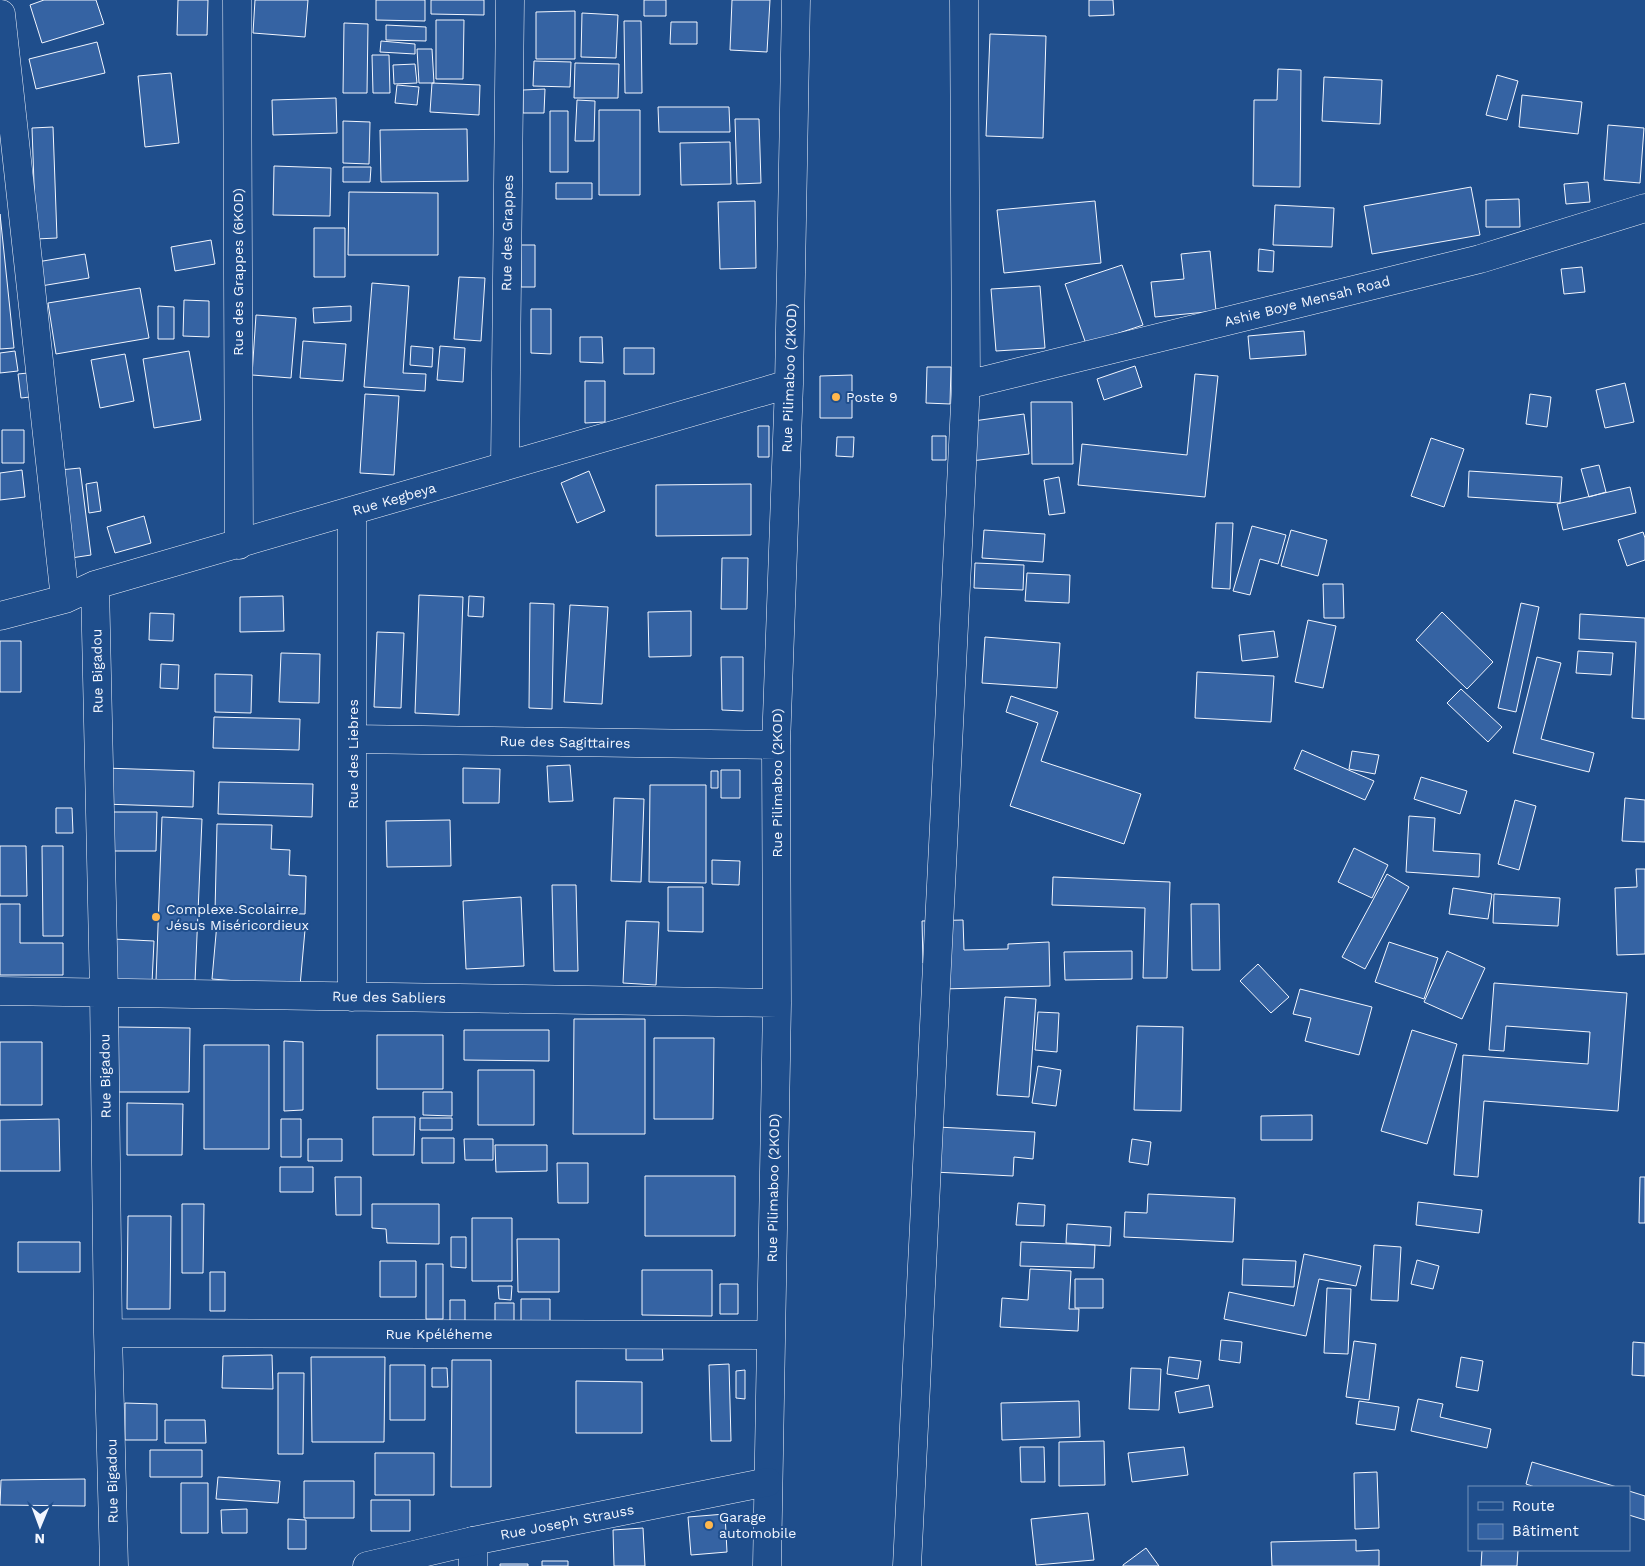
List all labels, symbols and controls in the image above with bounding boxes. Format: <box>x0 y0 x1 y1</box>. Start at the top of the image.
street label: Rue des Grappes <box>498 175 516 291</box>
street label: Rue des Grappes (6KOD) <box>230 188 246 356</box>
street label: Ashie Boye Mensah Road <box>1222 273 1392 329</box>
street label: Rue Pilimaboo (2KOD) <box>778 303 800 453</box>
place label: Poste 9 <box>846 389 898 405</box>
marker: Poste 9 <box>830 391 842 403</box>
street label: Rue Kegbeya <box>350 479 438 519</box>
street label: Rue Bigadou <box>88 629 106 713</box>
street label: Rue des Liebres <box>345 699 361 809</box>
street label: Rue Pilimaboo (2KOD) <box>769 708 785 858</box>
street label: Rue des Sagittaires <box>499 733 631 751</box>
place label: Complexe Scolairre Jésus Miséricordieux <box>166 901 309 933</box>
marker: Complexe Scolairre Jésus Miséricordieux <box>150 911 162 923</box>
street label: Rue des Sabliers <box>332 988 446 1006</box>
street label: Rue Bigadou <box>96 1034 114 1118</box>
street label: Rue Pilimaboo (2KOD) <box>764 1113 782 1263</box>
street label: Rue Kpéléheme <box>385 1326 493 1342</box>
street label: Rue Bigadou <box>103 1439 121 1523</box>
legend <box>1468 1486 1630 1551</box>
text: Route <box>1512 1497 1555 1515</box>
north arrow <box>15 1501 65 1551</box>
street label: Rue Joseph Strauss <box>499 1501 635 1543</box>
place label: Garage automobile <box>719 1509 796 1541</box>
marker: Garage automobile <box>703 1519 715 1531</box>
text: Bâtiment <box>1512 1522 1579 1540</box>
text: N <box>34 1531 45 1547</box>

